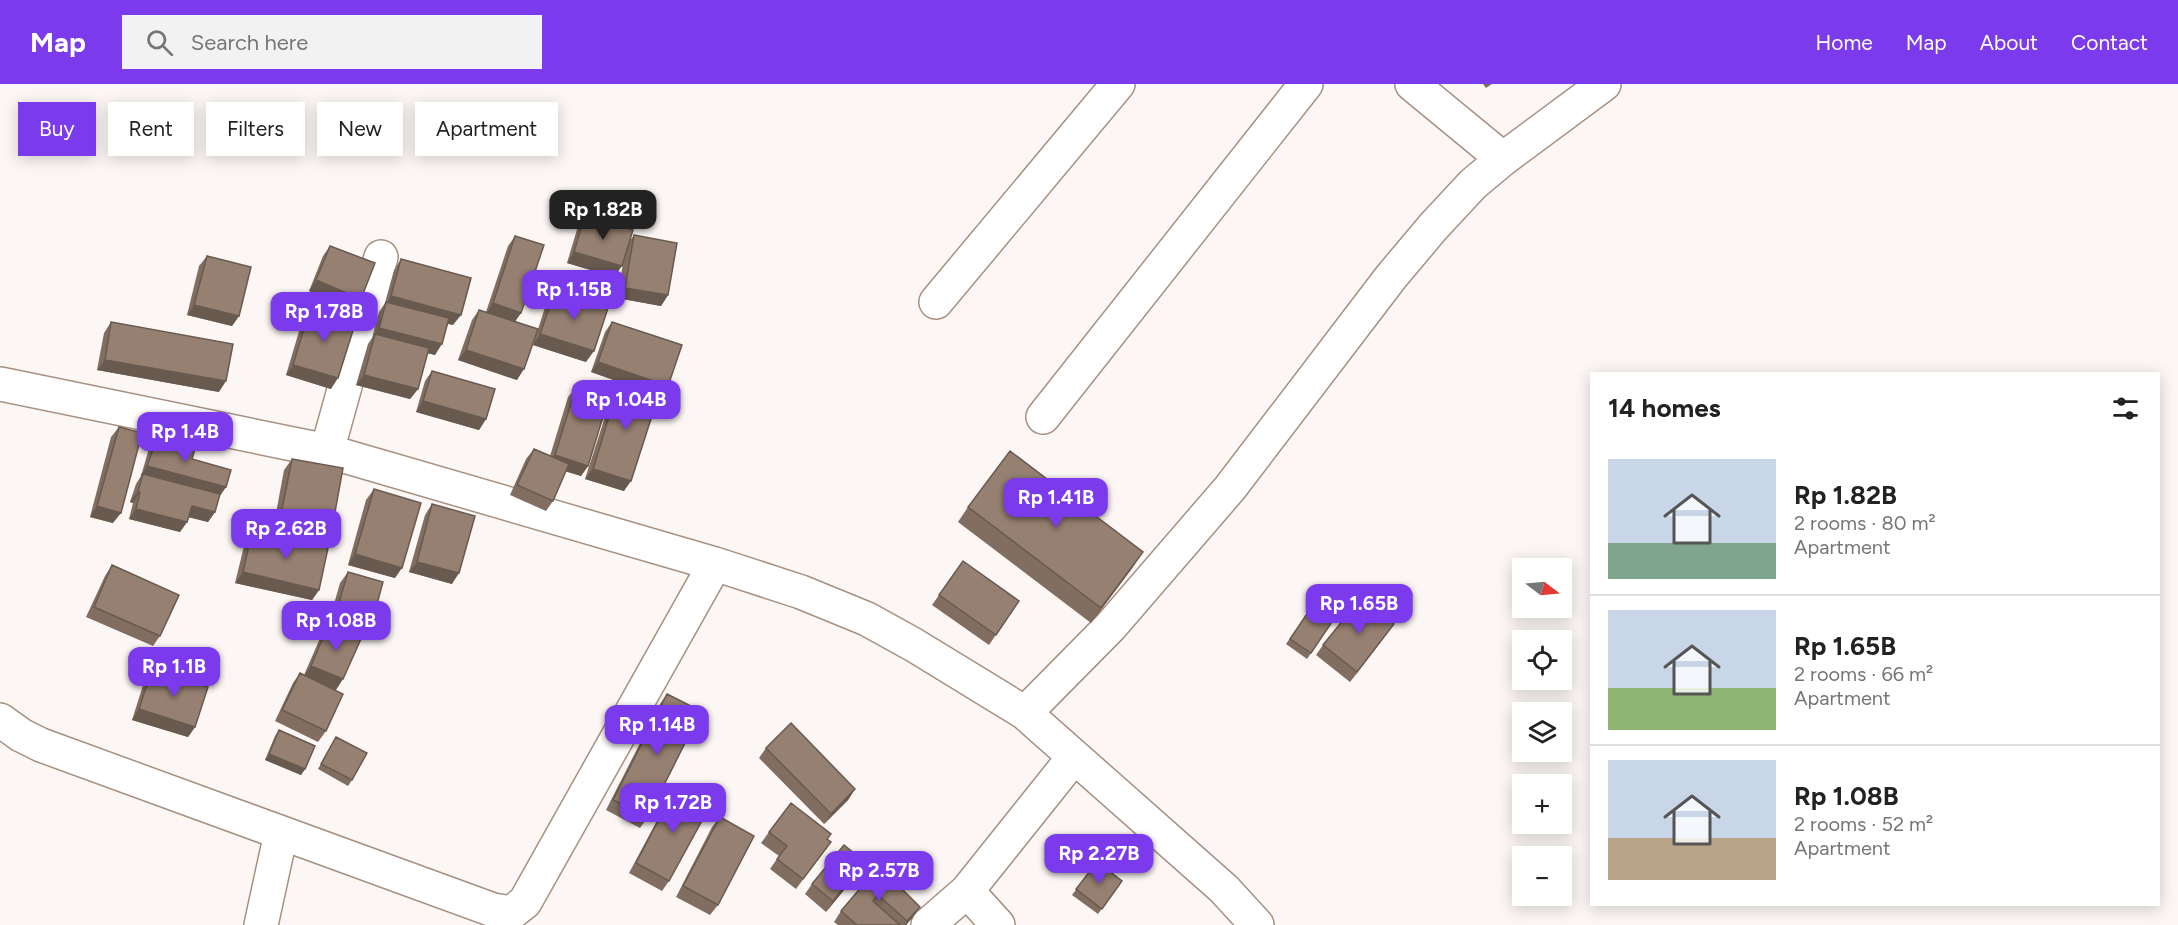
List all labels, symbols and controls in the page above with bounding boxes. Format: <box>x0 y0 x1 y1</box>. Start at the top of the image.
search box <box>122 15 542 69</box>
text: Map <box>30 25 86 59</box>
icon: search <box>143 26 176 59</box>
text: Search here <box>191 29 308 56</box>
text: Home <box>1816 30 1873 55</box>
text: Map <box>1906 30 1947 55</box>
text: About <box>1980 30 2038 55</box>
text: Contact <box>2071 30 2148 55</box>
chip: Buy <box>18 102 96 156</box>
chip: Rent <box>108 102 194 156</box>
chip: Filters <box>206 102 305 156</box>
chip: New <box>317 102 403 156</box>
chip: Apartment <box>415 102 558 156</box>
pin: Rp 1.82B <box>541 190 665 241</box>
text: Rp 1.82B <box>563 197 643 221</box>
pin: Rp 1.15B <box>512 270 636 321</box>
text: Rp 1.15B <box>536 277 612 301</box>
pin: Rp 1.78B <box>262 292 386 343</box>
text: Rp 1.78B <box>285 299 363 323</box>
pin: Rp 1.04B <box>564 380 688 431</box>
text: Rp 1.04B <box>586 387 666 411</box>
text: 14 homes <box>1608 392 1721 424</box>
icon: filters <box>2109 392 2142 425</box>
pin: Rp 1.4B <box>130 412 240 463</box>
text: Rp 1.4B <box>151 419 219 443</box>
pin: Rp 1.41B <box>994 478 1118 529</box>
text: Rp 1.82B <box>1794 479 1897 511</box>
icon: home <box>1656 483 1728 555</box>
text: Rp 1.41B <box>1018 485 1094 509</box>
pin: Rp 2.62B <box>224 509 348 560</box>
text: 2 rooms · 80 m² <box>1794 511 1936 535</box>
text: Rp 2.62B <box>245 516 327 540</box>
text: Apartment <box>1794 535 1891 559</box>
north arrow <box>1512 558 1572 618</box>
map controls <box>1512 558 1572 906</box>
pin: Rp 1.65B <box>1297 584 1421 635</box>
text: Rp 1.65B <box>1320 591 1398 615</box>
pin: Rp 1.08B <box>274 601 398 652</box>
text: Rp 1.08B <box>296 608 376 632</box>
button: locate <box>1512 630 1572 690</box>
text: Rp 1.65B <box>1794 630 1896 662</box>
icon: home <box>1656 634 1728 706</box>
pin: Rp 1.1B <box>119 647 229 698</box>
text: Rp 1.1B <box>142 654 206 678</box>
text: 2 rooms · 66 m² <box>1794 662 1933 686</box>
text: Apartment <box>1794 686 1891 710</box>
button: layers <box>1512 702 1572 762</box>
pin: Rp 1.14B <box>595 705 719 756</box>
text: Rp 1.14B <box>619 712 695 736</box>
button: + <box>1512 774 1572 834</box>
text: Rp 1.08B <box>1794 780 1899 812</box>
pin: Rp 1.72B <box>611 783 735 834</box>
icon: home <box>1656 784 1728 856</box>
text: Rp 1.72B <box>634 790 712 814</box>
text: 2 rooms · 52 m² <box>1794 812 1933 836</box>
pin: Rp 2.27B <box>1037 834 1161 885</box>
text: Apartment <box>1794 836 1891 860</box>
text: Rp 2.27B <box>1058 841 1140 865</box>
button: − <box>1512 846 1572 906</box>
pin: Rp 2.57B <box>817 851 941 902</box>
text: Rp 2.57B <box>838 858 920 882</box>

